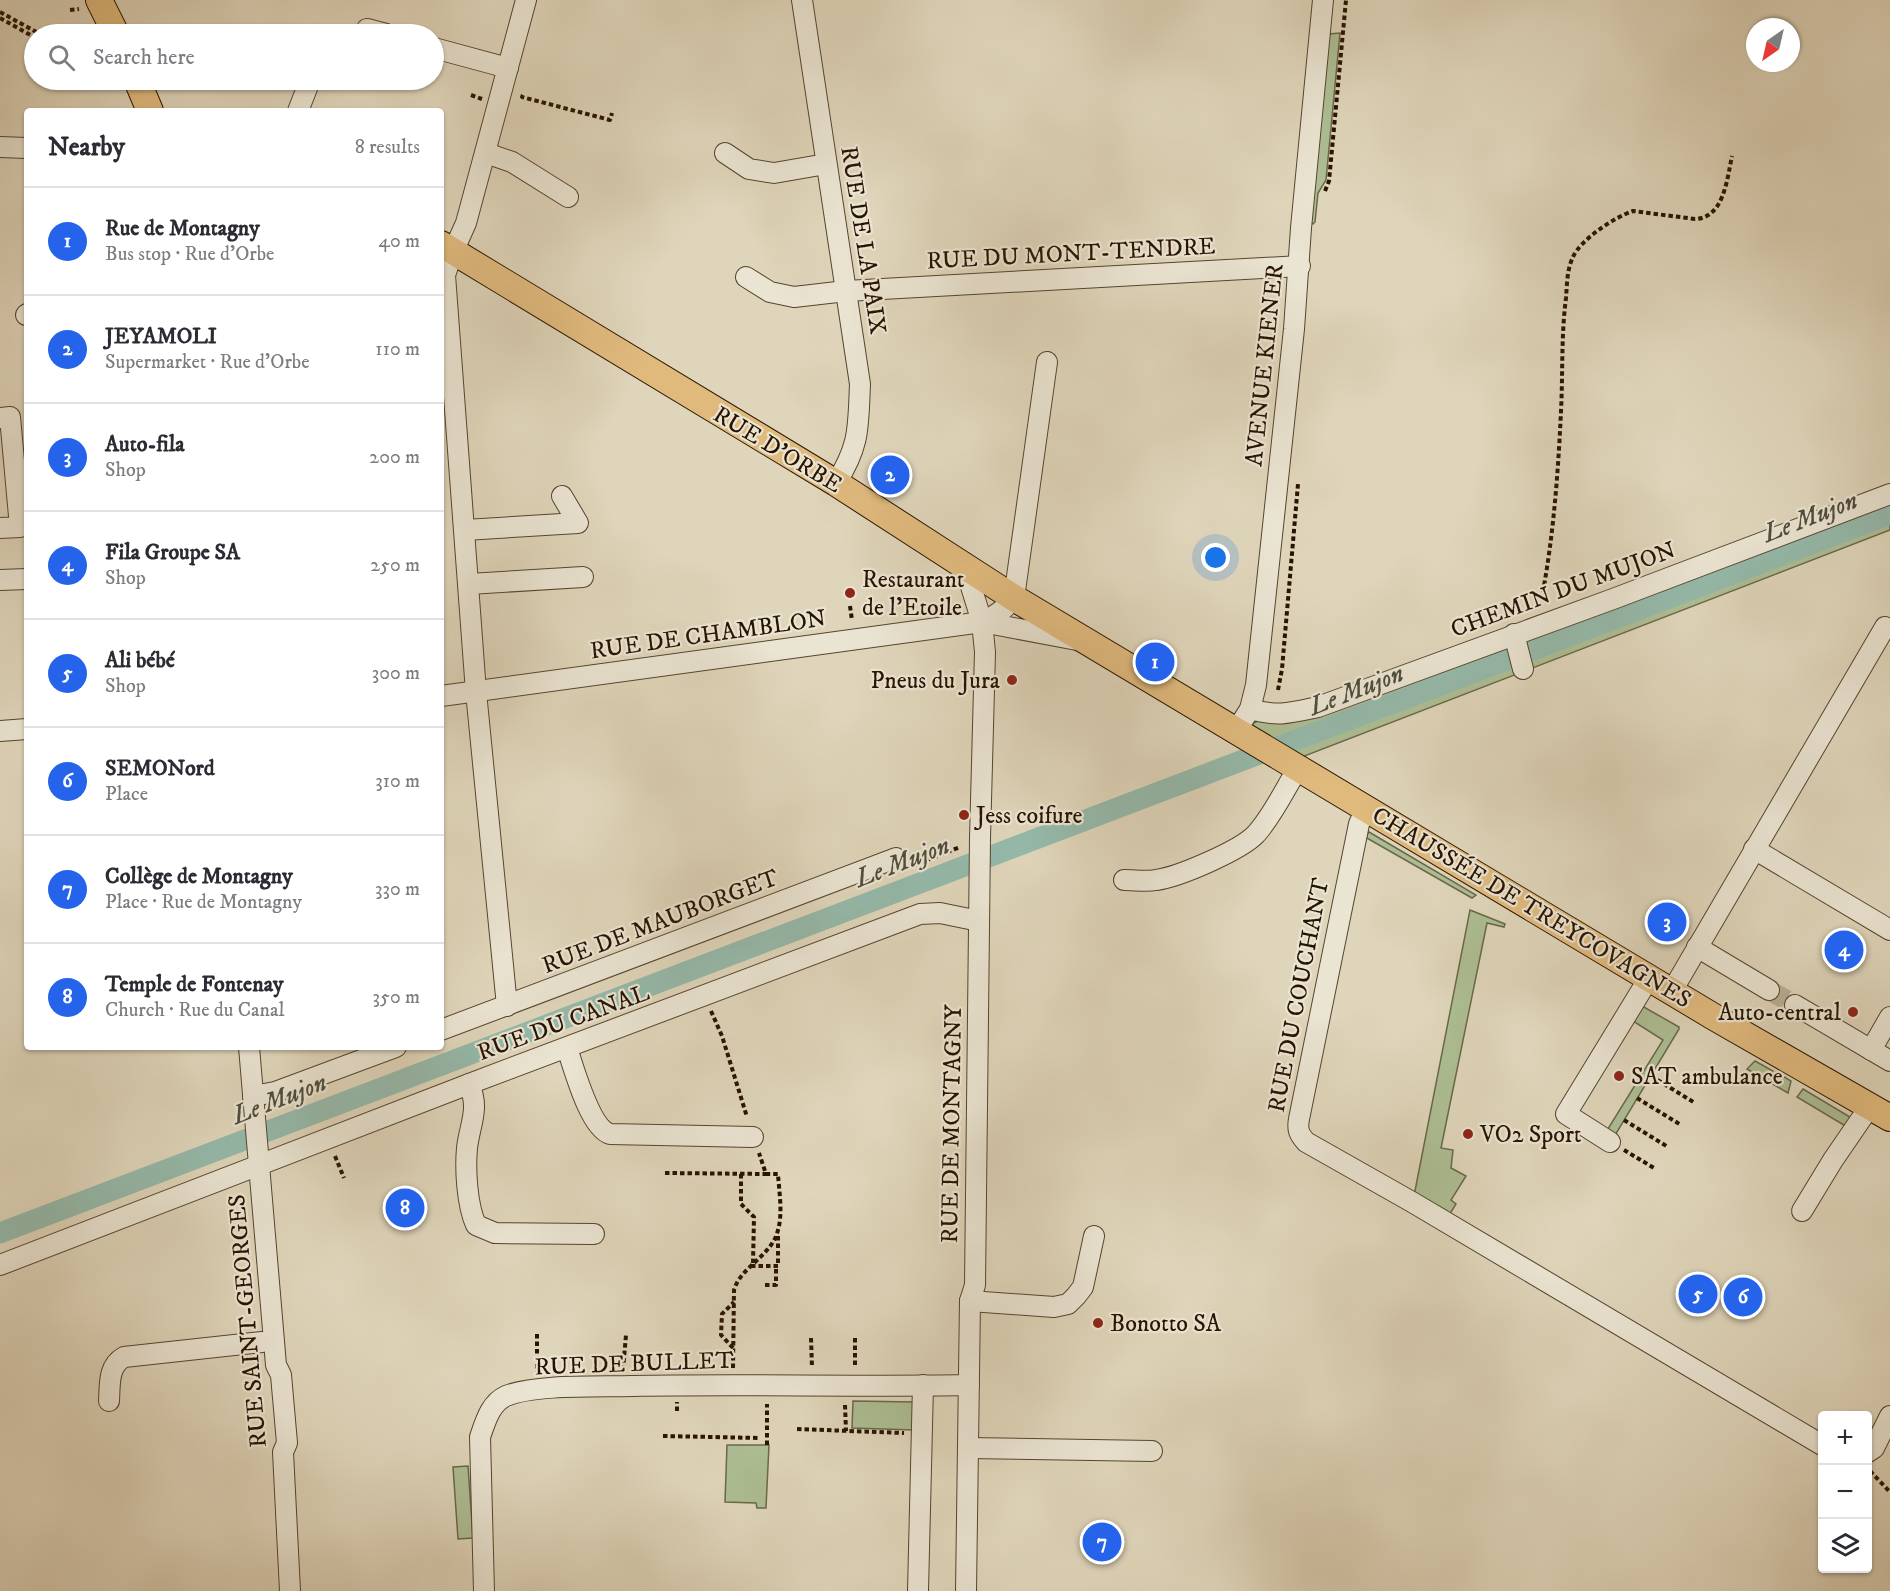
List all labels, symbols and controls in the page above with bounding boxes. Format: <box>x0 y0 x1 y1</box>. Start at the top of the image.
north arrow <box>1746 18 1800 72</box>
search box <box>24 24 444 90</box>
icon: search <box>45 41 78 74</box>
text: Search here <box>93 44 195 71</box>
text: Nearby <box>48 131 125 164</box>
text: 8 results <box>355 135 420 160</box>
street label: RUE DE LA PAIX <box>833 144 893 336</box>
text: Rue de Montagny <box>105 215 260 242</box>
text: 1 <box>64 229 71 254</box>
text: 40 m <box>378 229 420 254</box>
street label: RUE DU MONT-TENDRE <box>926 231 1216 277</box>
text: Bus stop · Rue d'Orbe <box>105 242 274 267</box>
street label: AVENUE KIENER <box>1239 262 1291 468</box>
text: JEYAMOLI <box>105 323 217 350</box>
text: 2 <box>63 337 72 362</box>
text: 110 m <box>375 337 420 362</box>
text: Supermarket · Rue d'Orbe <box>105 350 309 375</box>
street label: RUE D'ORBE <box>708 400 847 500</box>
text: Auto-fila <box>105 431 185 458</box>
text: 3 <box>64 445 71 470</box>
text: 200 m <box>369 445 420 470</box>
pin: 2 <box>870 452 910 498</box>
text: Shop <box>105 458 146 483</box>
water label: Le Mujon <box>1757 484 1863 551</box>
street label: CHEMIN DU MUJON <box>1447 535 1680 645</box>
text: Fila Groupe SA <box>105 539 240 566</box>
your location <box>1201 543 1230 572</box>
text: 4 <box>62 553 73 578</box>
text: 250 m <box>370 553 420 578</box>
place label: Restaurant de l'Etoile <box>862 565 965 623</box>
text: Shop <box>105 566 146 591</box>
marker: Restaurant de l'Etoile <box>843 586 857 600</box>
street label: RUE DE CHAMBLON <box>588 604 828 666</box>
pin: 1 <box>1136 640 1174 684</box>
text: Ali bébé <box>105 647 175 674</box>
water label: Le Mujon <box>1303 657 1409 724</box>
text: 5 <box>63 661 72 686</box>
text: 300 m <box>372 661 420 686</box>
place label: Pneus du Jura <box>870 666 1001 696</box>
marker: Pneus du Jura <box>1005 673 1019 687</box>
text: Shop <box>105 674 146 699</box>
text: SEMONord <box>105 755 215 782</box>
text: 6 <box>62 769 73 794</box>
text: 310 m <box>375 769 420 794</box>
text: Place <box>105 782 148 807</box>
street label: CHAUSSÉE DE TREYCOVAGNES <box>1366 800 1697 1015</box>
place label: Jess coifure <box>974 801 1083 831</box>
marker: Jess coifure <box>957 808 971 822</box>
water label: Le Mujon <box>849 829 955 896</box>
text: Collège de Montagny <box>105 863 293 890</box>
street label: RUE DE MAUBORGET <box>538 863 783 981</box>
street label: RUE DU COUCHANT <box>1262 875 1336 1115</box>
text: 7 <box>62 877 73 902</box>
text: 330 m <box>375 877 420 902</box>
text: Place · Rue de Montagny <box>105 890 302 915</box>
pin: 3 <box>1648 900 1686 944</box>
pin: 4 <box>1824 928 1864 972</box>
text: Temple de Fontenay <box>105 971 283 998</box>
street label: RUE DU CANAL <box>473 978 653 1068</box>
text: 8 <box>62 985 73 1010</box>
text: 350 m <box>373 985 420 1010</box>
text: Church · Rue du Canal <box>105 998 284 1023</box>
place label: Auto-central <box>1718 998 1842 1028</box>
street label: RUE DE MONTAGNY <box>935 1004 969 1244</box>
marker: Auto-central <box>1846 1005 1860 1019</box>
place label: SAT ambulance <box>1631 1062 1783 1092</box>
water label: Le Mujon <box>226 1066 332 1133</box>
marker: SAT ambulance <box>1612 1069 1626 1083</box>
place label: VO2 Sport <box>1479 1120 1582 1150</box>
marker: VO2 Sport <box>1461 1127 1475 1141</box>
pin: 8 <box>386 1186 424 1230</box>
street label: RUE SAINT-GEORGES <box>222 1193 274 1449</box>
pin: 5 <box>1678 1272 1718 1316</box>
pin: 6 <box>1724 1274 1762 1320</box>
place label: Bonotto SA <box>1110 1309 1222 1339</box>
marker: Bonotto SA <box>1091 1316 1105 1330</box>
street label: RUE DE BULLET <box>534 1346 734 1382</box>
map controls <box>1818 1411 1872 1573</box>
button: + <box>1818 1411 1872 1465</box>
button: − <box>1818 1465 1872 1519</box>
button: layers <box>1818 1519 1872 1573</box>
pin: 7 <box>1082 1520 1122 1564</box>

